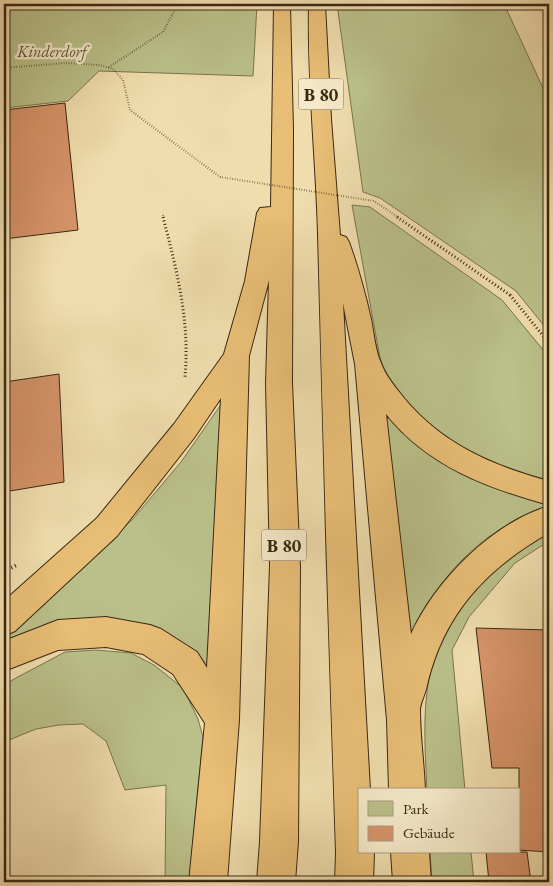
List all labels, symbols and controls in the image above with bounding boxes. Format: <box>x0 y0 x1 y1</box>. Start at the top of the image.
park label: Kinderdorf <box>16 41 91 62</box>
road number: B 80 <box>298 78 344 110</box>
road number: B 80 <box>262 530 306 560</box>
legend <box>358 788 520 854</box>
text: Park <box>403 799 430 818</box>
text: Gebäude <box>403 823 455 842</box>

